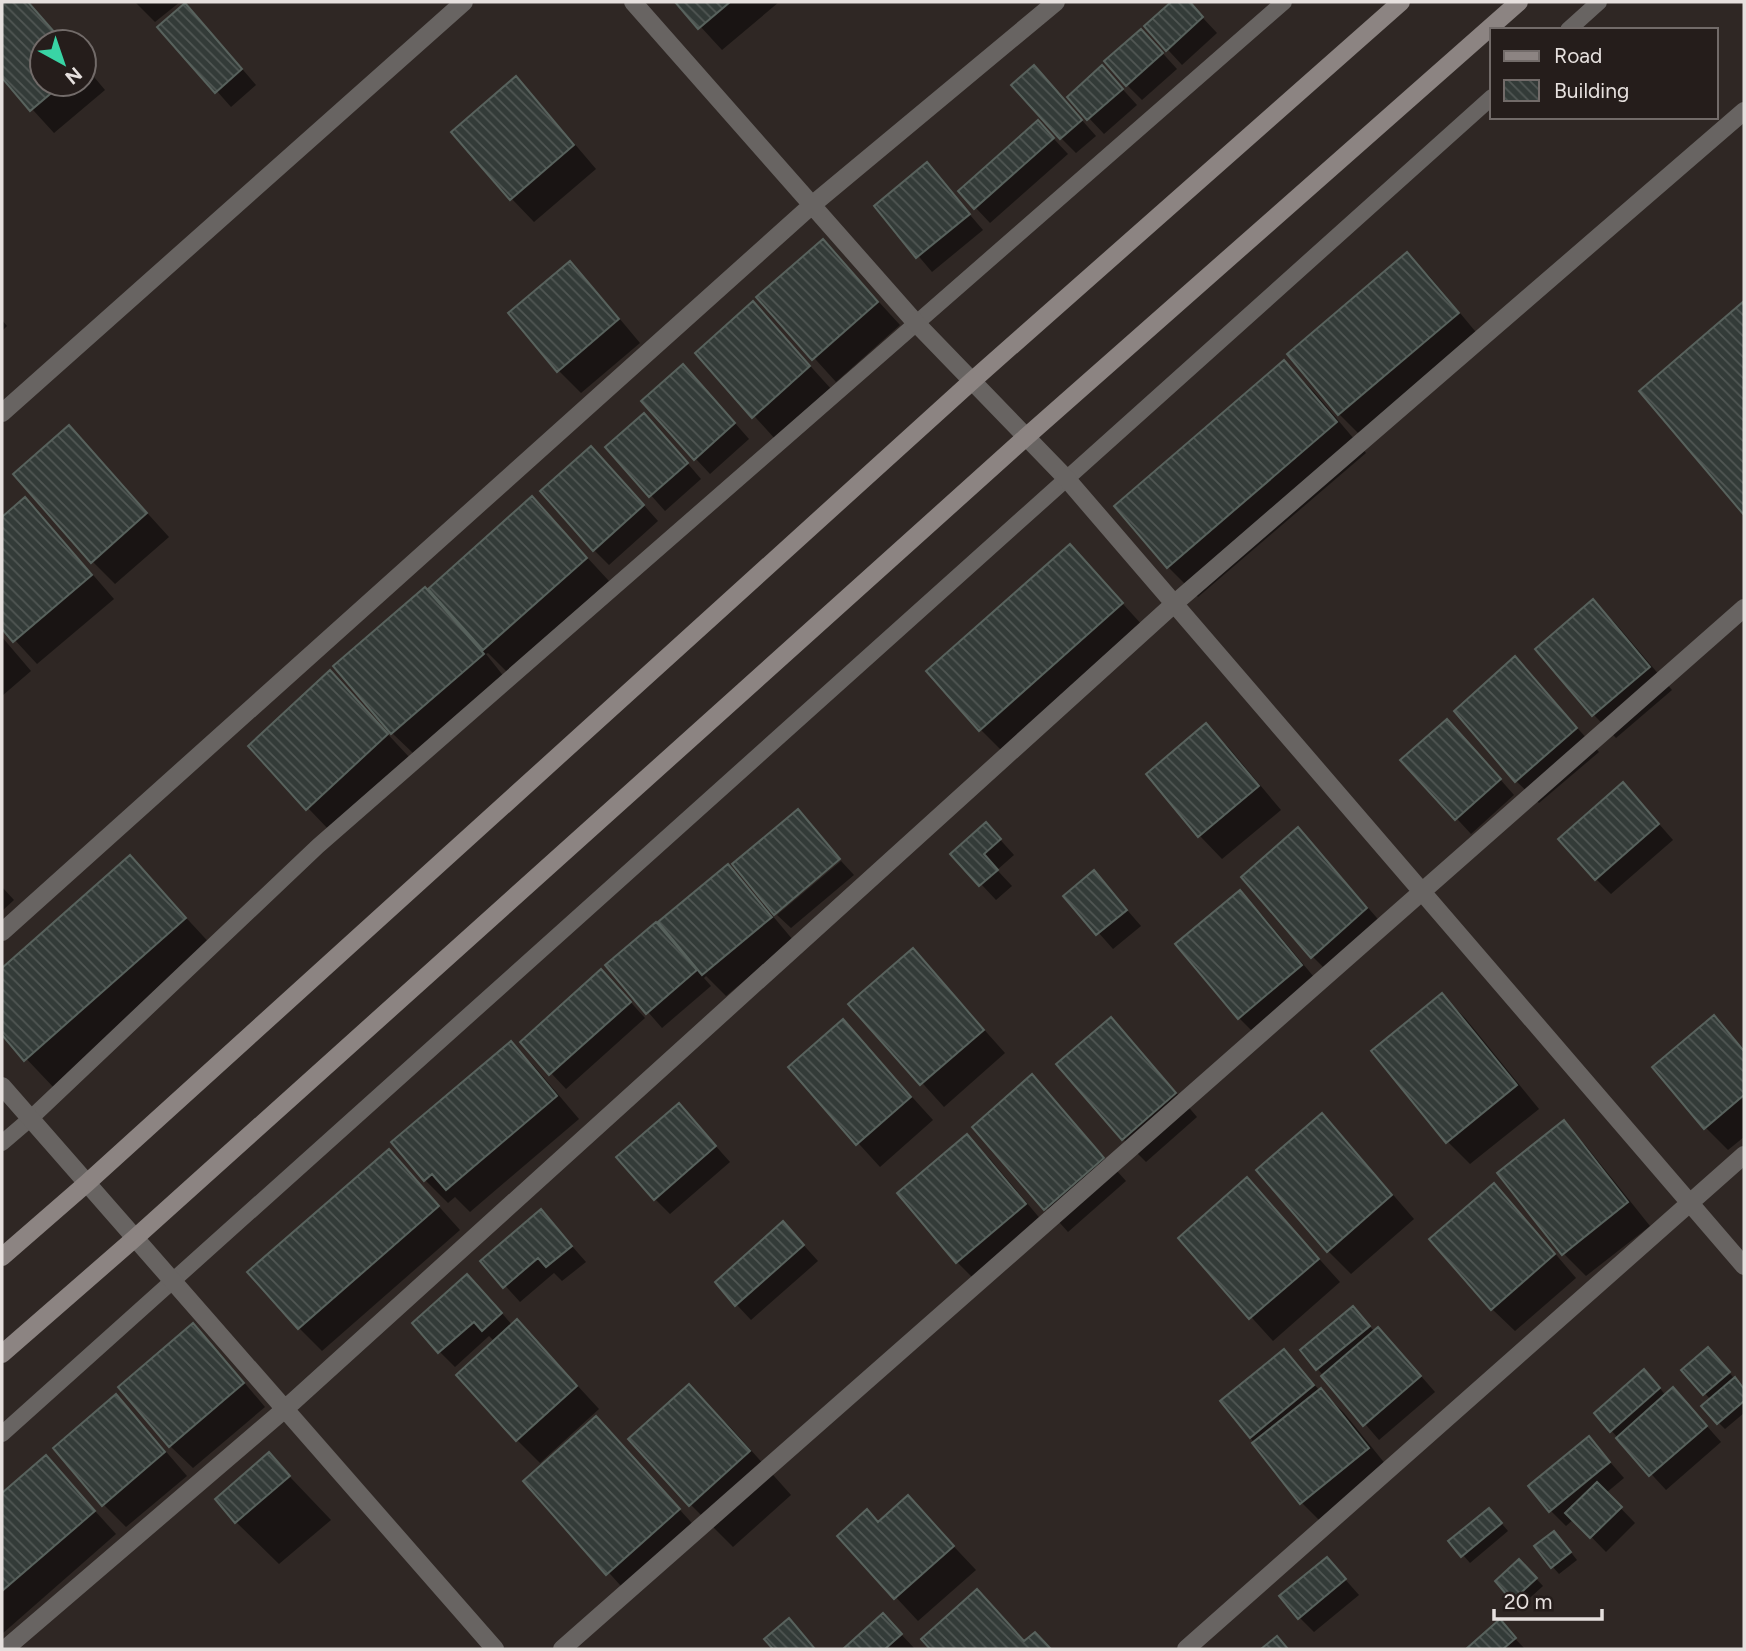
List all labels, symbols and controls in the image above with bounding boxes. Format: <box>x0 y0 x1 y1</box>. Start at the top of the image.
north arrow <box>28 28 98 98</box>
legend <box>1490 28 1718 119</box>
text: Road <box>1554 43 1602 68</box>
text: N <box>61 62 87 89</box>
text: Building <box>1554 78 1629 103</box>
scale bar <box>1494 1578 1602 1622</box>
text: 20 m <box>1504 1589 1552 1614</box>

